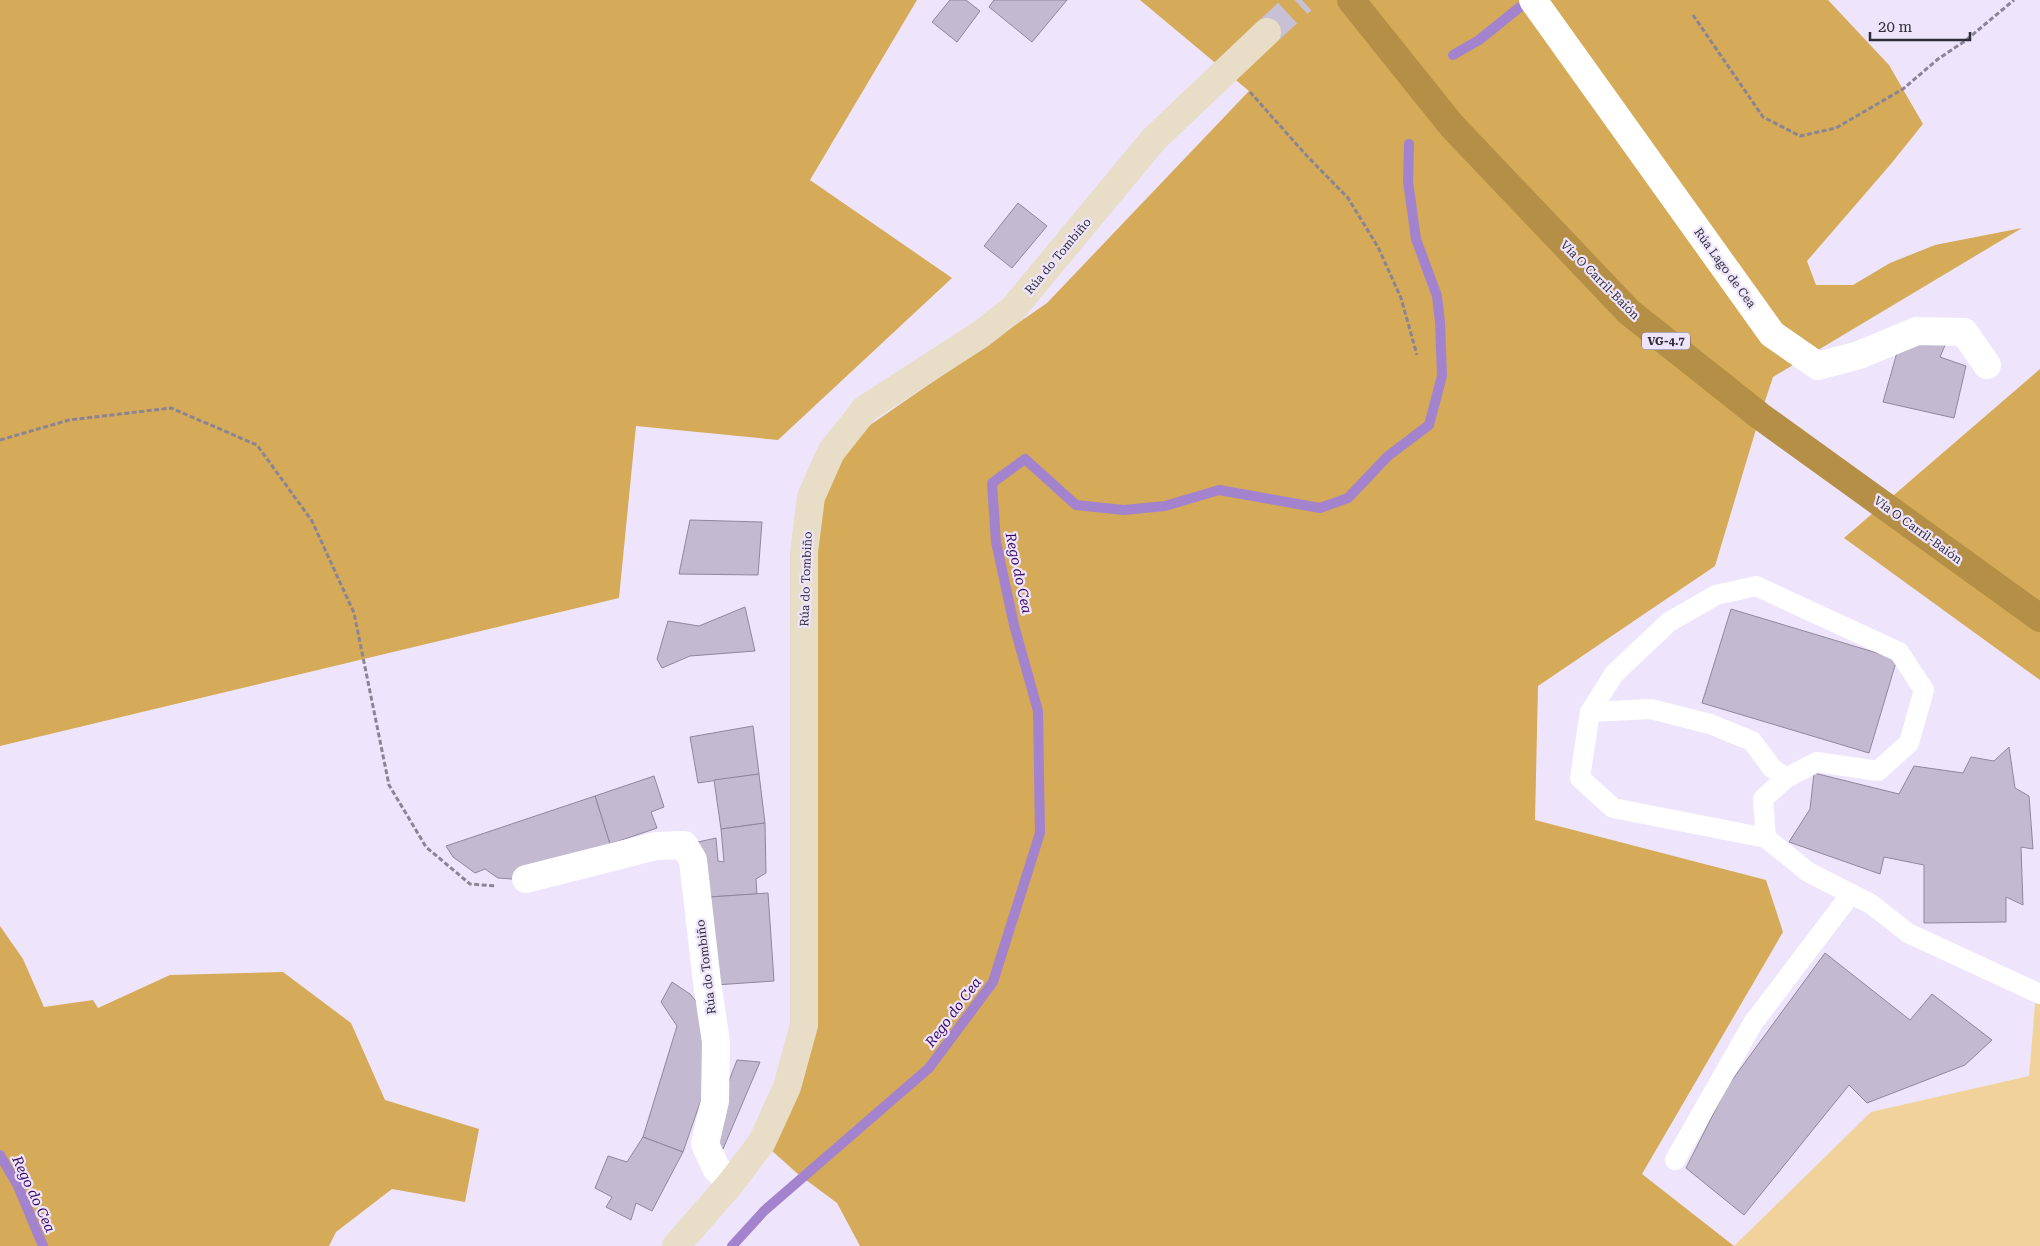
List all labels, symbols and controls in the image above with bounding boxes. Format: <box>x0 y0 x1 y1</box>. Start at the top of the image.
scale bar <box>1870 10 1970 42</box>
text: 20 m <box>1878 18 1913 36</box>
street label: Rúa do Tombiño <box>1022 215 1094 297</box>
street label: Rúa Lago de Cea <box>1691 225 1759 311</box>
street label: Vía O Carril-Baión <box>1558 238 1642 322</box>
road number: VG-4.7 <box>1642 332 1690 350</box>
street label: Vía O Carril-Baión <box>1871 493 1965 567</box>
water label: Rego do Cea <box>1002 530 1035 615</box>
street label: Rúa do Tombiño <box>797 531 815 627</box>
street label: Rúa do Tombiño <box>693 919 719 1015</box>
water label: Rego do Cea <box>921 974 984 1051</box>
water label: Rego do Cea <box>9 1152 59 1235</box>

